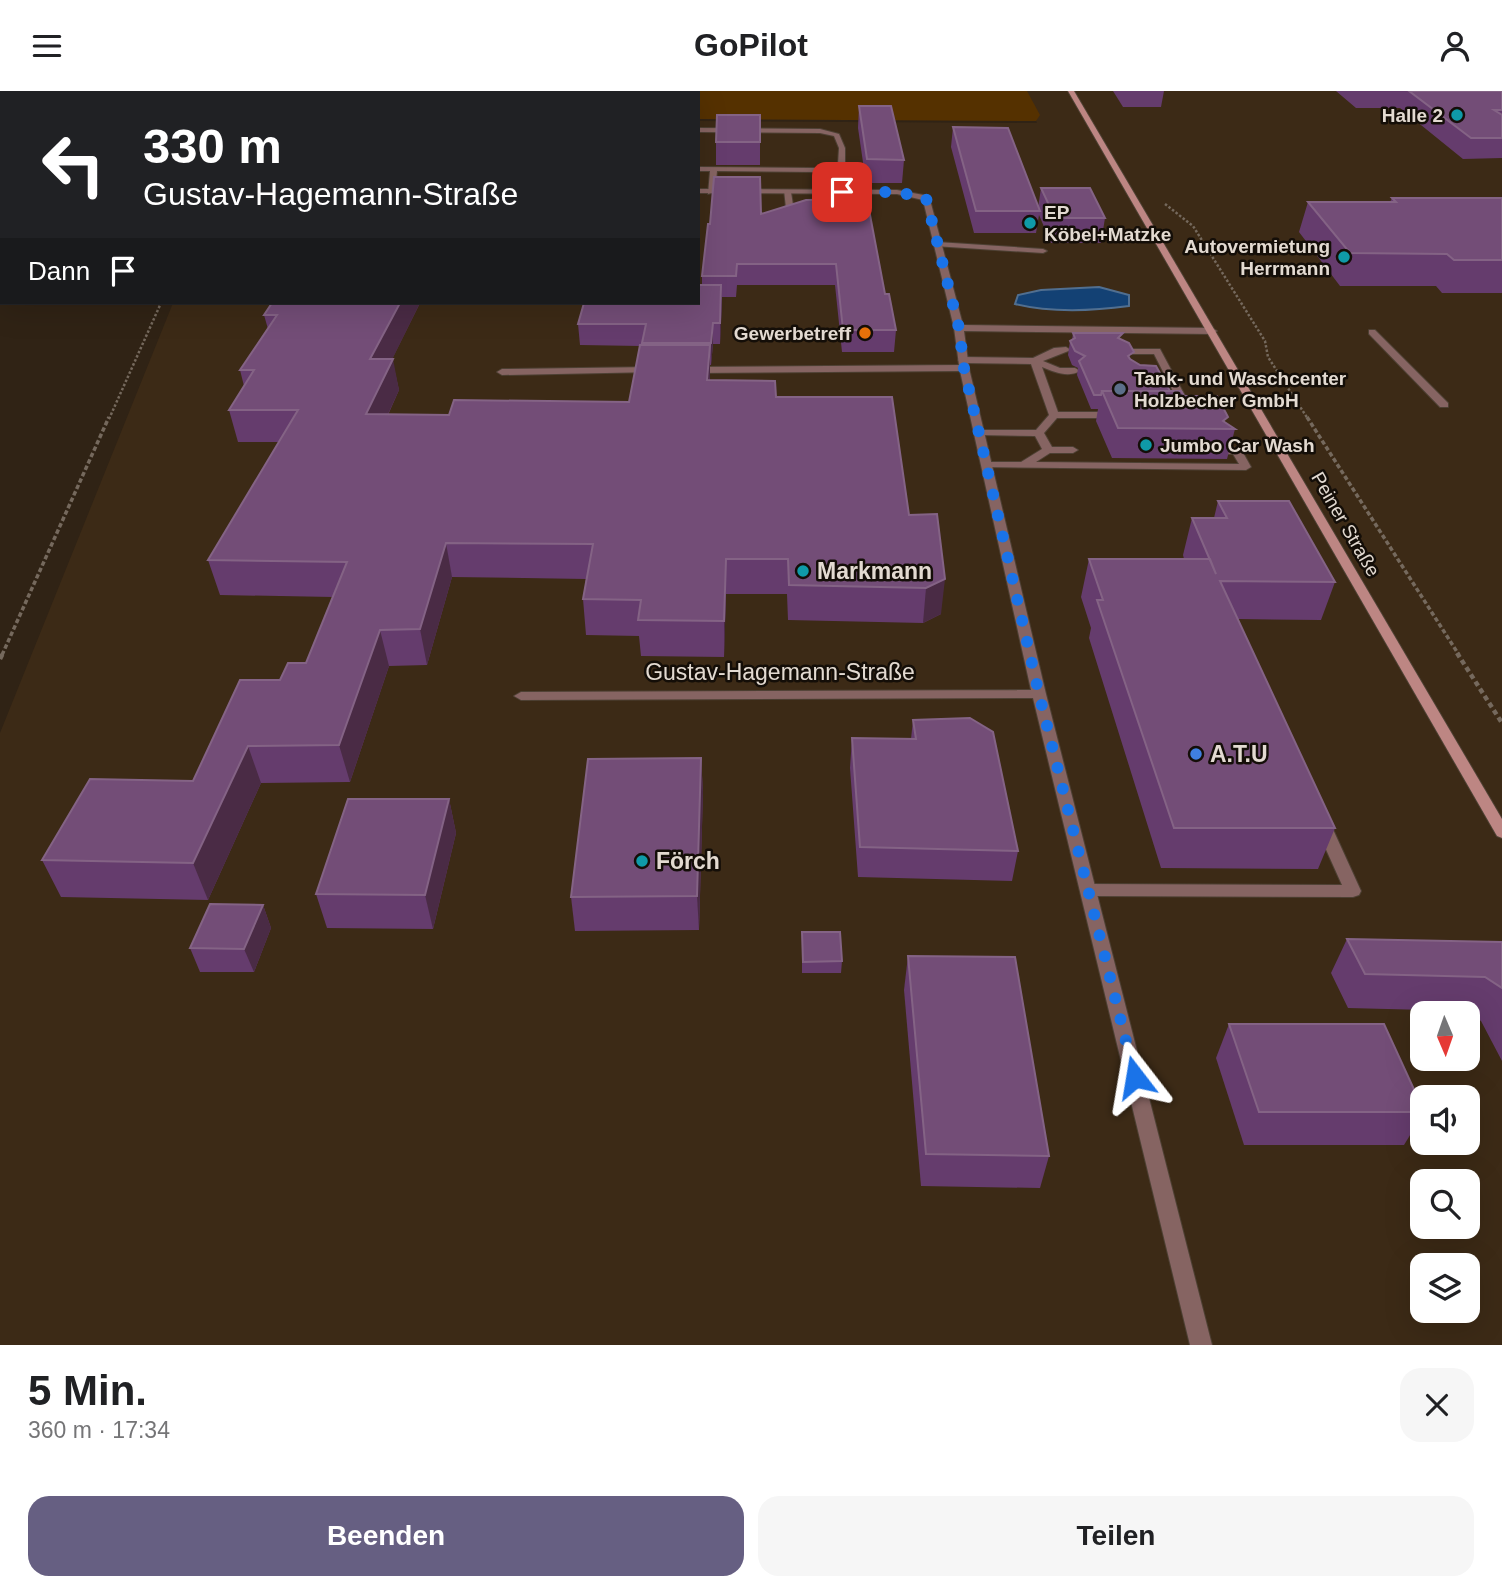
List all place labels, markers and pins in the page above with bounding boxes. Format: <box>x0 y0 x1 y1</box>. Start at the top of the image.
place label: Halle 2 <box>1382 105 1443 126</box>
marker: Halle 2 <box>1449 107 1465 123</box>
pin <box>812 162 872 222</box>
place label: EP Köbel+Matzke <box>1044 202 1171 245</box>
marker: EP Köbel+Matzke <box>1022 215 1038 231</box>
place label: Autovermietung Herrmann <box>1184 236 1330 279</box>
marker: Autovermietung Herrmann <box>1336 249 1352 265</box>
place label: Gewerbetreff <box>734 323 852 344</box>
marker: Gewerbetreff <box>857 325 873 341</box>
place label: Tank- und Waschcenter Holzbecher GmbH <box>1134 368 1347 411</box>
marker: Tank- und Waschcenter Holzbecher GmbH <box>1112 381 1128 397</box>
place label: Jumbo Car Wash <box>1160 435 1315 456</box>
marker: Jumbo Car Wash <box>1138 437 1154 453</box>
place label: Markmann <box>817 558 932 584</box>
marker: Markmann <box>795 563 811 579</box>
place label: A.T.U <box>1210 741 1268 767</box>
marker: A.T.U <box>1188 746 1204 762</box>
place label: Förch <box>656 848 720 874</box>
marker: Förch <box>634 853 650 869</box>

